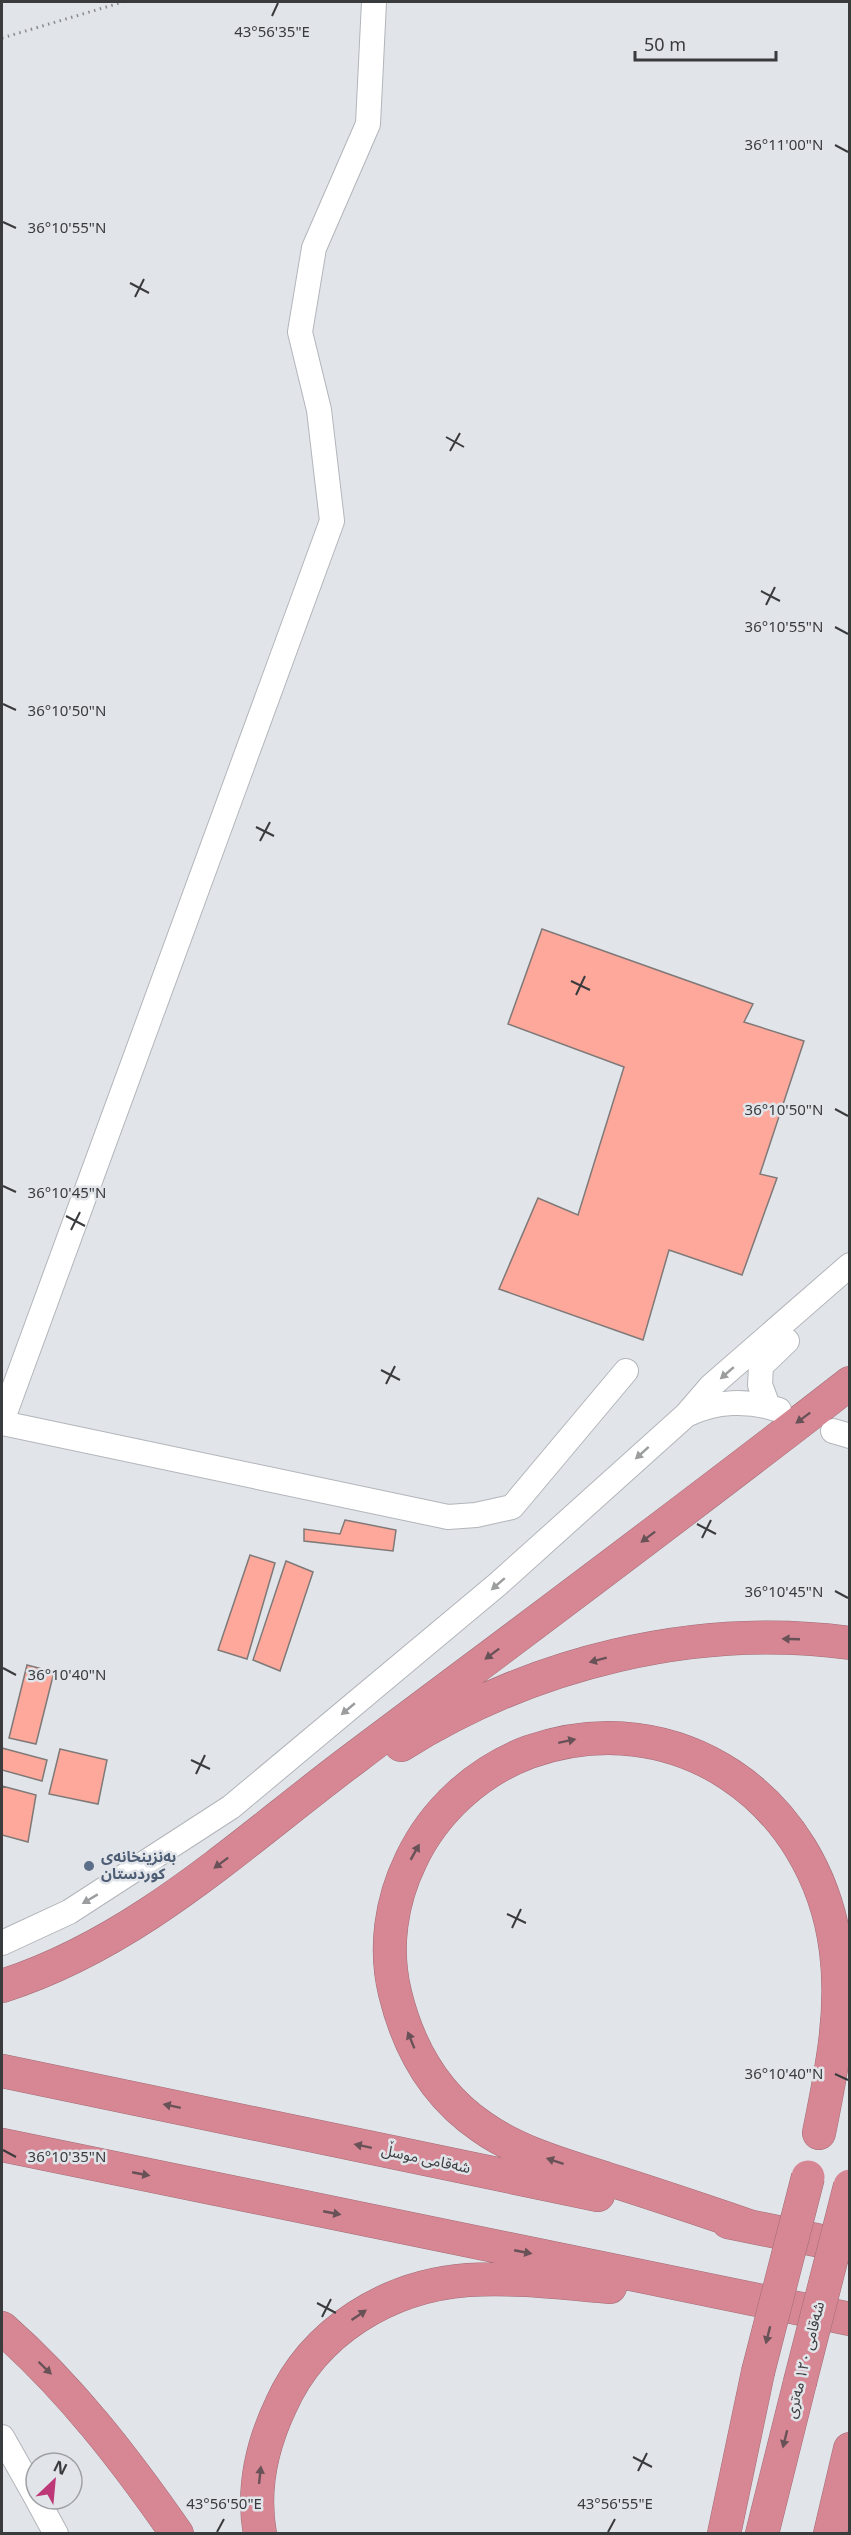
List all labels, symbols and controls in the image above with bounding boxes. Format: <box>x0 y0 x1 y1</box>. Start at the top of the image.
text: 43°56'35"E <box>234 16 310 48</box>
scale bar <box>635 24 776 62</box>
text: 50 m <box>644 26 686 64</box>
text: 36°11'00"N <box>745 129 823 161</box>
text: 36°10'55"N <box>28 212 106 244</box>
text: 36°10'55"N <box>745 611 823 643</box>
text: 36°10'50"N <box>28 695 106 727</box>
text: 36°10'50"N <box>745 1094 823 1126</box>
text: 36°10'45"N <box>28 1177 106 1209</box>
one-way arrow <box>719 1366 735 1379</box>
one-way arrow <box>796 1412 811 1424</box>
one-way arrow <box>635 1446 650 1459</box>
one-way arrow <box>641 1530 656 1542</box>
text: 36°10'45"N <box>745 1576 823 1608</box>
one-way arrow <box>490 1578 506 1591</box>
one-way arrow <box>782 1634 801 1644</box>
one-way arrow <box>485 1648 501 1660</box>
one-way arrow <box>589 1656 607 1666</box>
text: 36°10'40"N <box>28 1659 106 1691</box>
one-way arrow <box>340 1703 356 1716</box>
one-way arrow <box>558 1736 577 1745</box>
place label: بەنزینخانەی کوردستان <box>101 1841 176 1890</box>
one-way arrow <box>410 1844 420 1861</box>
one-way arrow <box>214 1856 229 1868</box>
marker: بەنزینخانەی کوردستان <box>82 1859 96 1873</box>
one-way arrow <box>82 1894 98 1905</box>
one-way arrow <box>405 2031 415 2049</box>
text: 36°10'40"N <box>745 2058 823 2090</box>
one-way arrow <box>163 2100 182 2110</box>
street label: شەقامی موسڵ <box>378 2134 474 2184</box>
text: 36°10'35"N <box>28 2141 106 2173</box>
one-way arrow <box>354 2141 373 2150</box>
one-way arrow <box>545 2156 563 2166</box>
one-way arrow <box>132 2170 151 2179</box>
one-way arrow <box>323 2209 342 2218</box>
one-way arrow <box>514 2247 533 2257</box>
street label: شەقامی ١٢٠ مەتری <box>775 2298 835 2422</box>
one-way arrow <box>351 2310 367 2321</box>
one-way arrow <box>762 2326 772 2344</box>
one-way arrow <box>37 2360 51 2374</box>
one-way arrow <box>780 2430 790 2448</box>
text: N <box>47 2450 73 2487</box>
north arrow <box>24 2451 84 2511</box>
one-way arrow <box>255 2466 265 2485</box>
text: 43°56'50"E <box>186 2488 262 2520</box>
text: 43°56'55"E <box>577 2488 653 2520</box>

